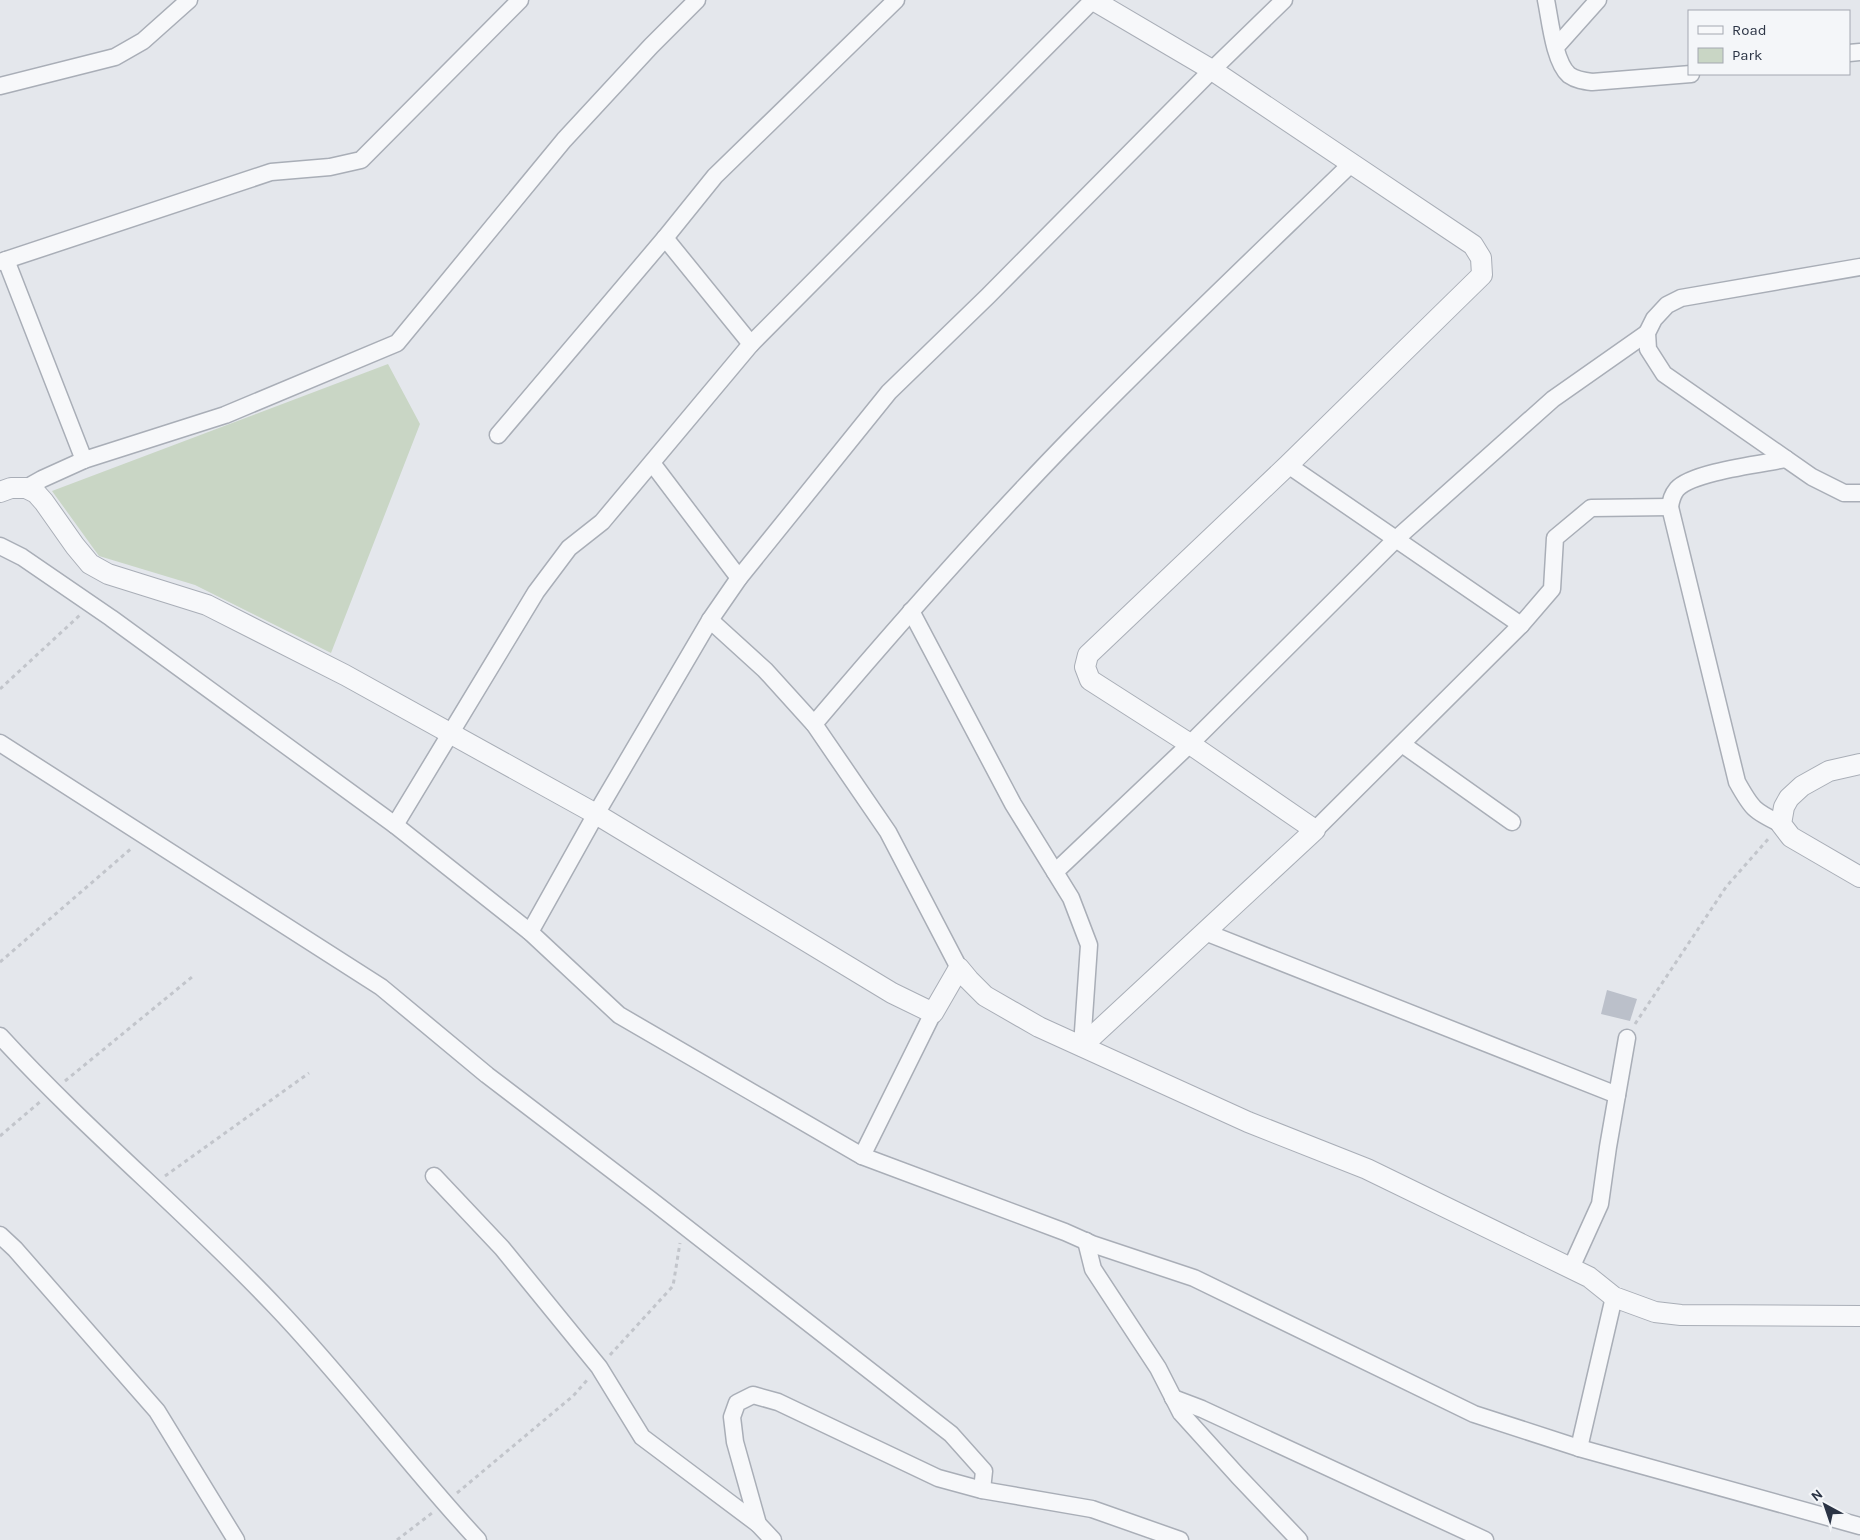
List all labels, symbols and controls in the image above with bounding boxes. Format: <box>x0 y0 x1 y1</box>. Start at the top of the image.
legend <box>1688 10 1850 75</box>
text: Road <box>1732 21 1767 39</box>
text: Park <box>1732 46 1762 64</box>
north arrow <box>1800 1480 1850 1530</box>
text: N <box>1808 1486 1826 1505</box>

